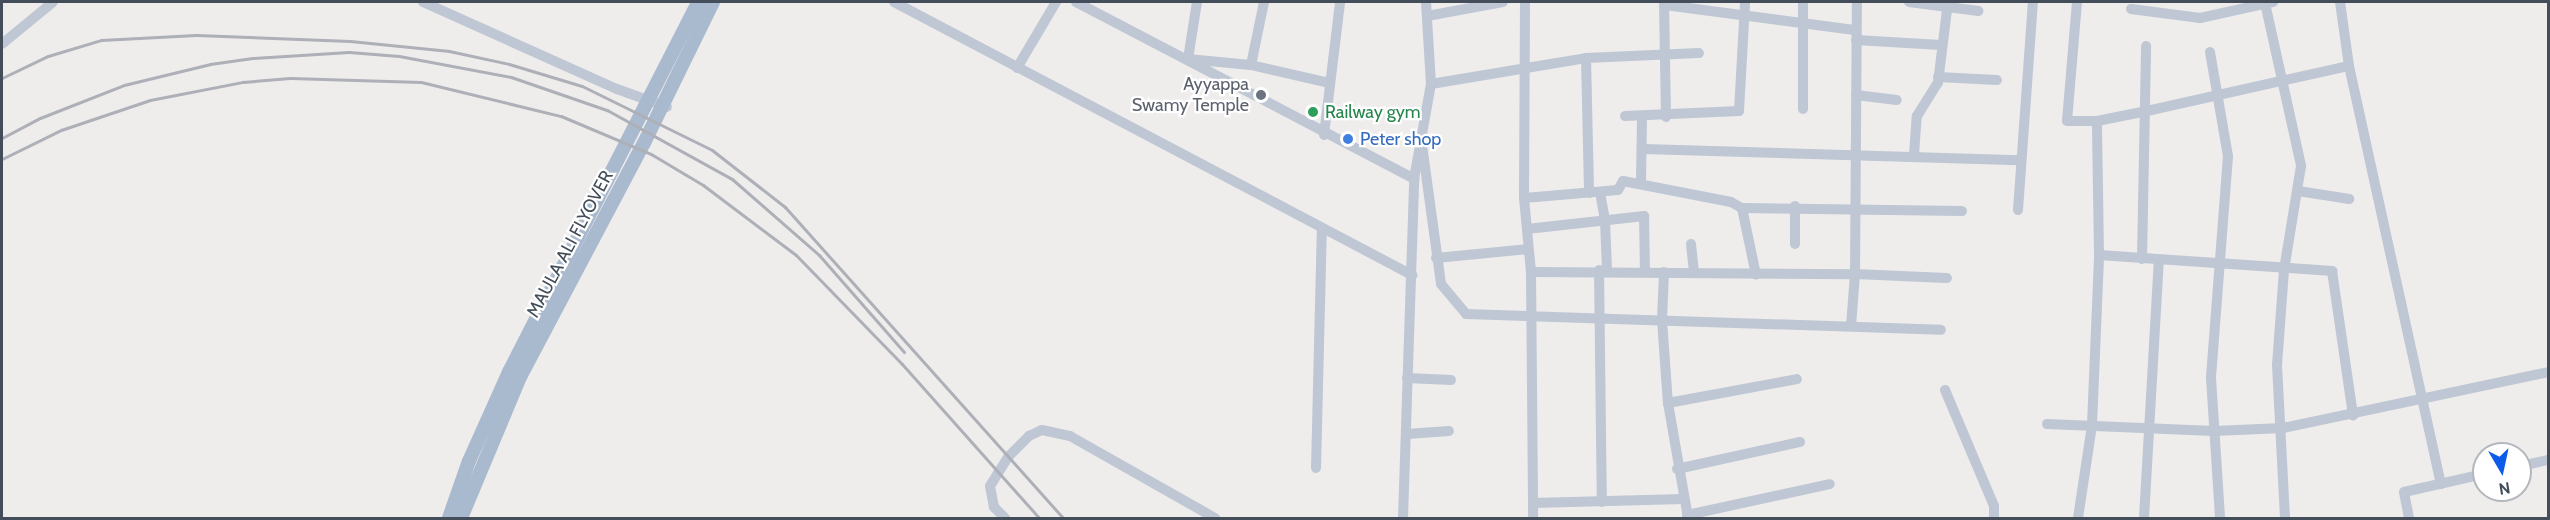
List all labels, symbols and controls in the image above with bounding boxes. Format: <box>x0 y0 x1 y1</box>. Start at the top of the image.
place label: Ayyappa Swamy Temple <box>1132 74 1249 116</box>
marker: Ayyappa Swamy Temple <box>1254 88 1268 102</box>
place label: Railway gym <box>1325 101 1421 123</box>
marker: Railway gym <box>1306 105 1320 119</box>
place label: Peter shop <box>1360 128 1441 150</box>
marker: Peter shop <box>1341 132 1355 146</box>
street label: MAULA ALI FLYOVER <box>522 167 618 321</box>
north arrow <box>2472 442 2532 502</box>
text: N <box>2498 478 2512 499</box>

